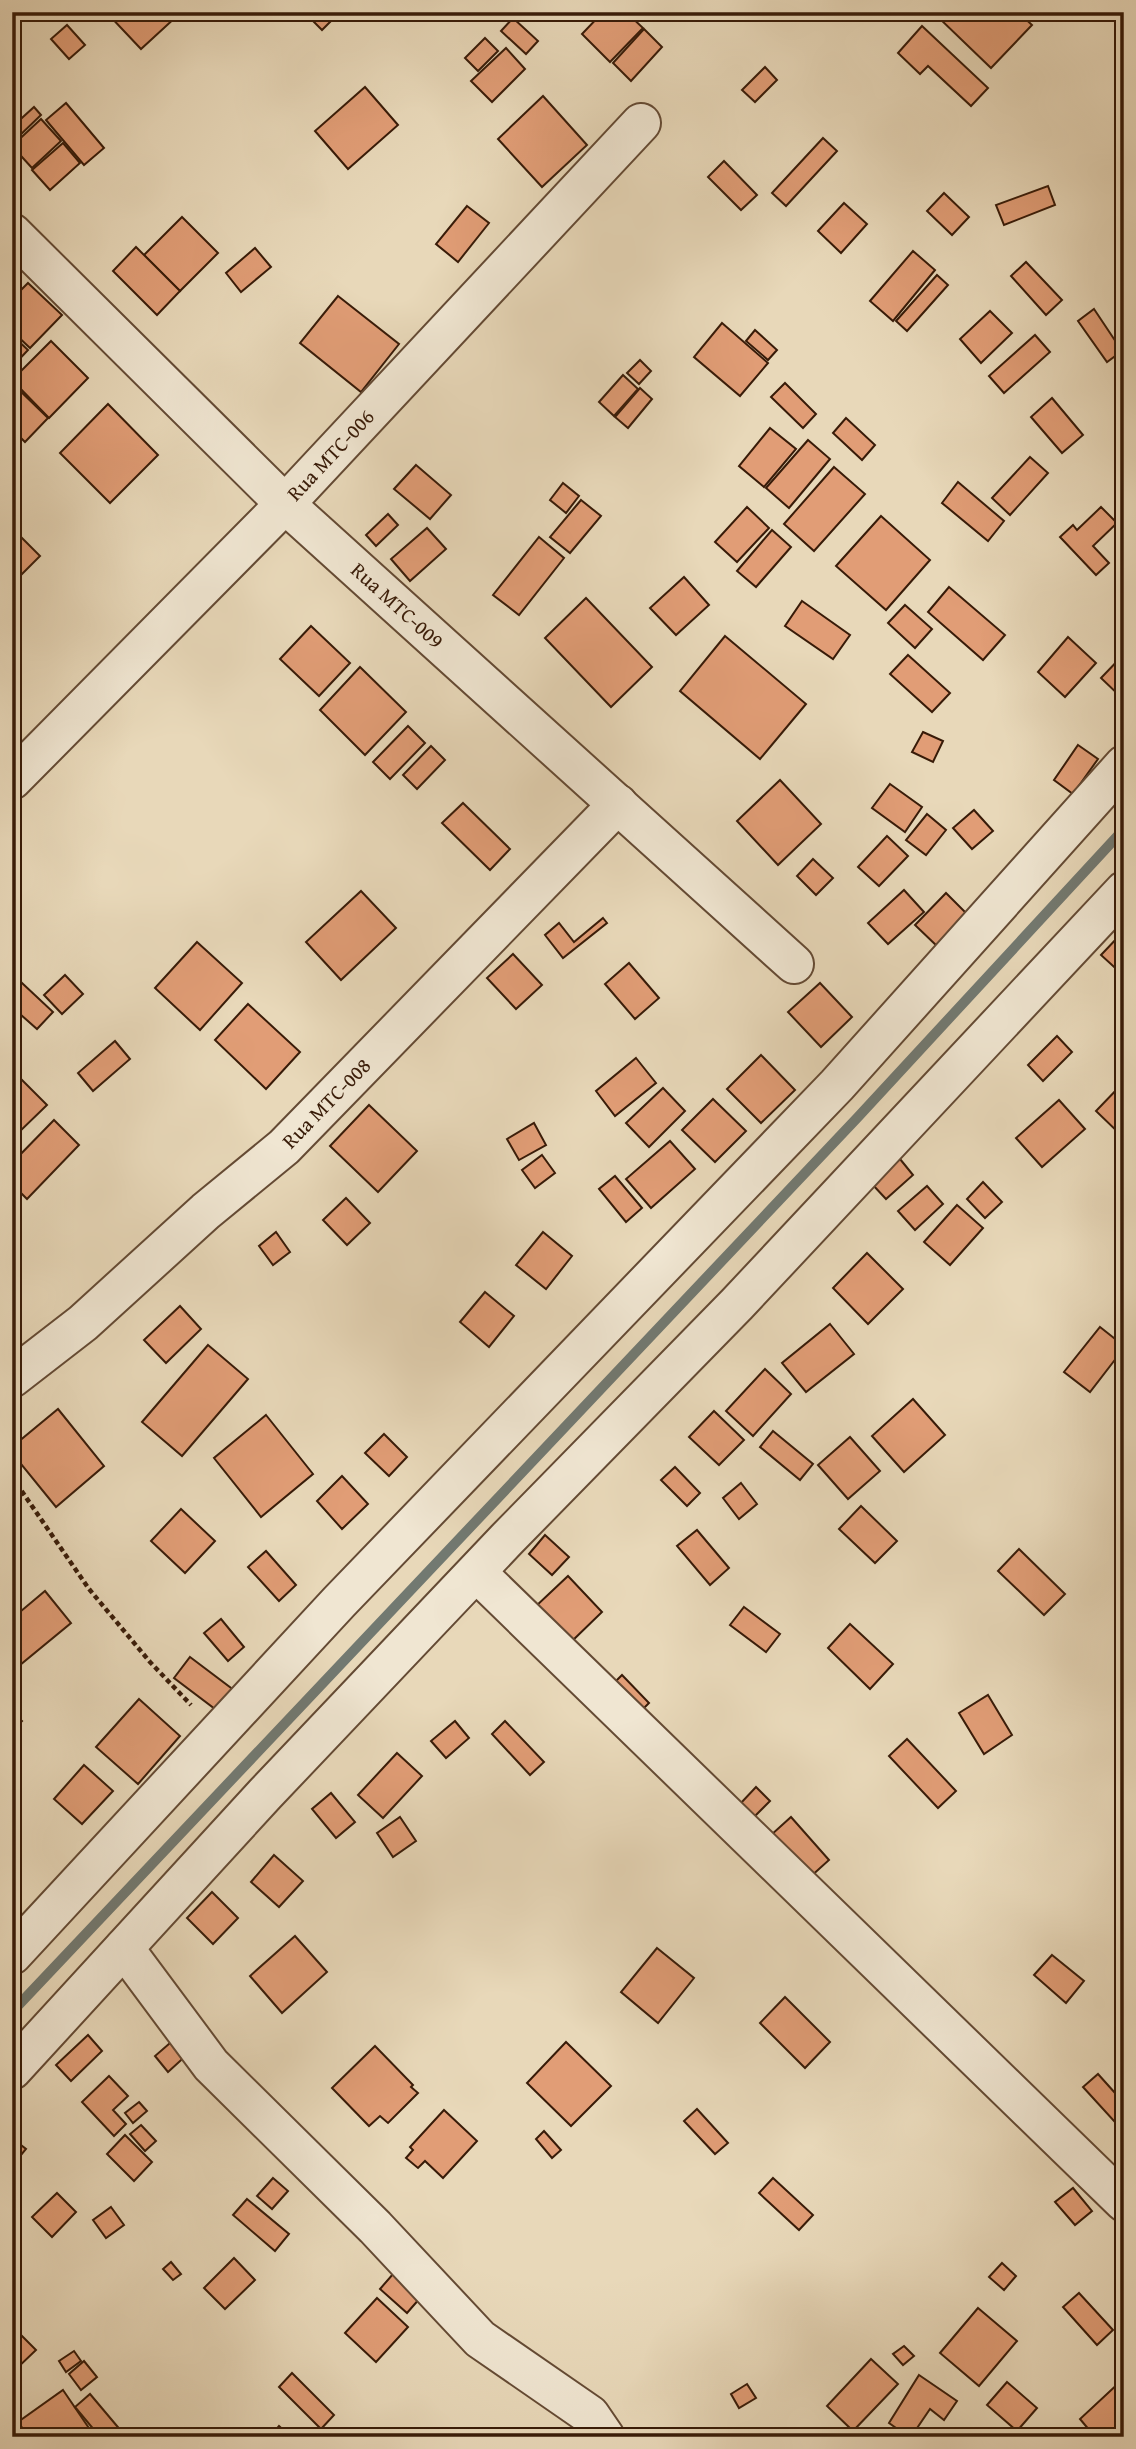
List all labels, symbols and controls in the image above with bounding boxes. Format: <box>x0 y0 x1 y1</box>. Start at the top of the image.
street label: Rua MTC-006 <box>279 402 381 508</box>
street label: Rua MTC-009 <box>344 555 451 655</box>
street label: Rua MTC-008 <box>275 1051 378 1155</box>

